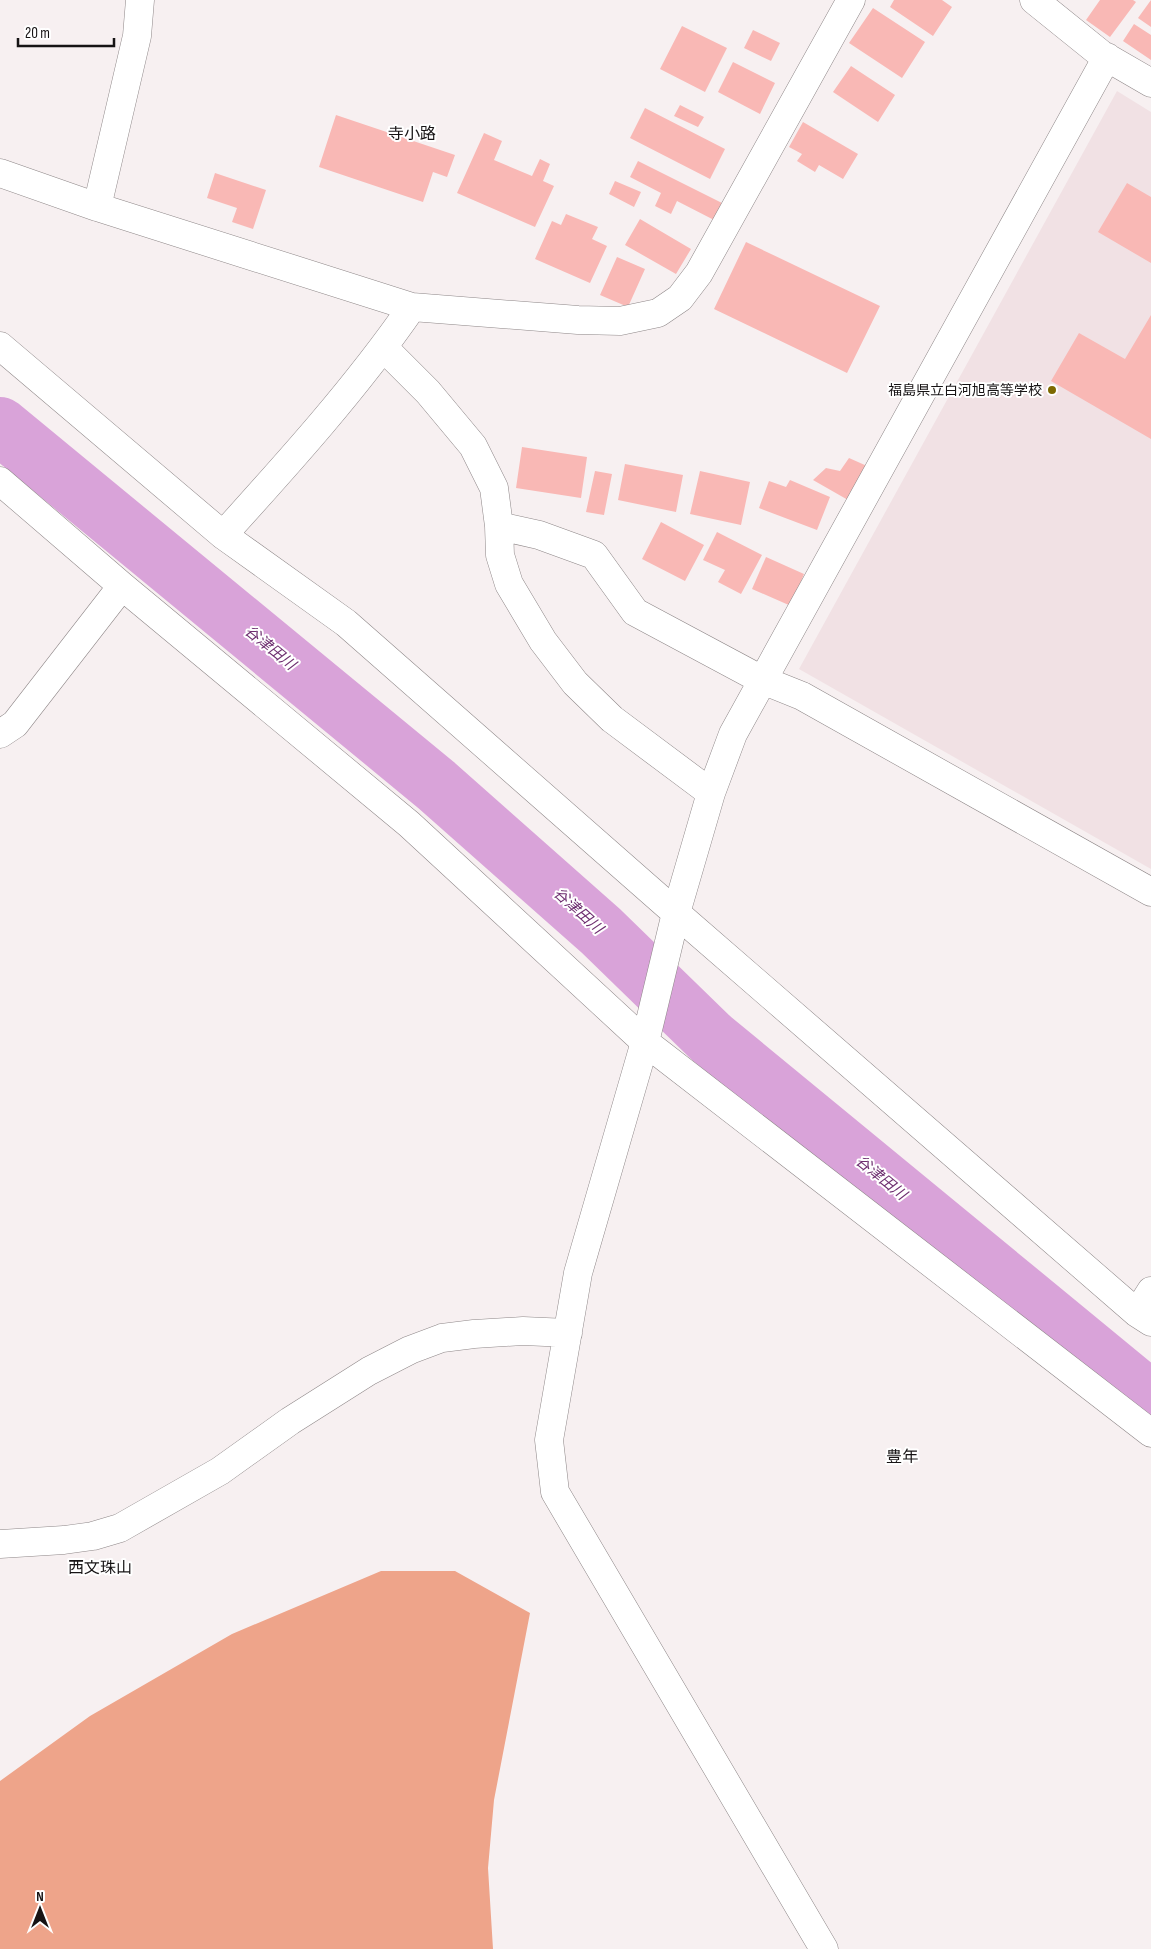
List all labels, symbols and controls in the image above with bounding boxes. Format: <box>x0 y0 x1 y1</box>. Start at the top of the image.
scale bar <box>18 15 114 47</box>
text: 20 m <box>25 24 50 43</box>
district label: 寺小路 <box>388 125 436 144</box>
place label: 福島県立白河旭高等学校 <box>888 382 1042 399</box>
marker: 福島県立白河旭高等学校 <box>1046 384 1058 396</box>
water label: 谷津田川 <box>241 622 301 676</box>
water label: 谷津田川 <box>549 884 608 939</box>
water label: 谷津田川 <box>852 1152 912 1206</box>
district label: 豊年 <box>886 1448 918 1467</box>
district label: 西文珠山 <box>68 1559 132 1578</box>
north arrow <box>15 1884 65 1934</box>
text: N <box>36 1888 44 1905</box>

